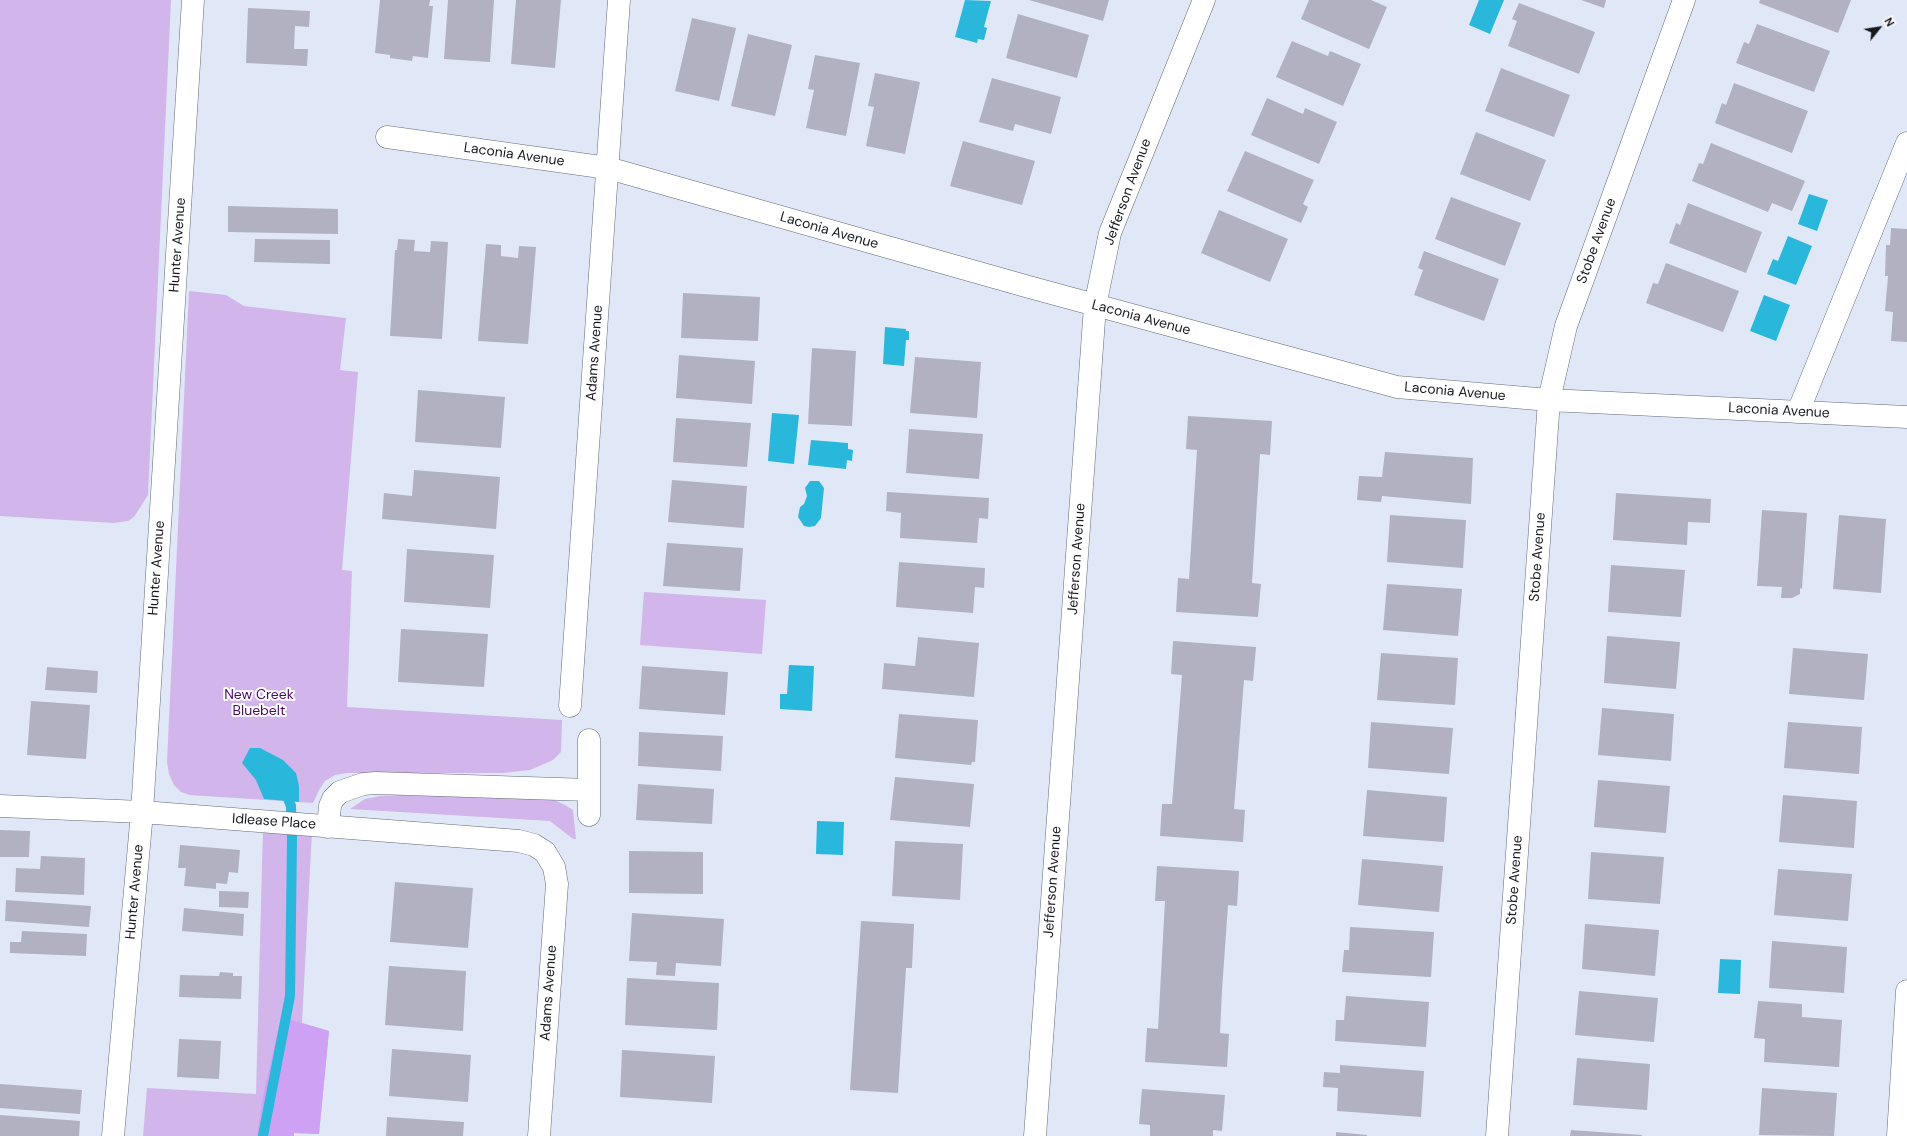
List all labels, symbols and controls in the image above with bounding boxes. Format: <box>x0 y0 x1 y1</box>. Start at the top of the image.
north arrow <box>1859 8 1899 48</box>
text: N <box>1881 15 1897 29</box>
street label: Jefferson Avenue <box>1101 137 1155 247</box>
street label: Laconia Avenue <box>463 140 565 170</box>
street label: Stobe Avenue <box>1574 196 1620 286</box>
street label: Hunter Avenue <box>166 197 190 293</box>
street label: Laconia Avenue <box>778 209 880 253</box>
street label: Laconia Avenue <box>1090 297 1192 339</box>
street label: Adams Avenue <box>583 304 607 402</box>
street label: Laconia Avenue <box>1404 379 1506 405</box>
street label: Laconia Avenue <box>1728 400 1830 422</box>
street label: Jefferson Avenue <box>1065 503 1089 615</box>
street label: Stobe Avenue <box>1526 512 1550 602</box>
street label: Hunter Avenue <box>145 520 169 616</box>
park label: New Creek Bluebelt <box>224 687 294 720</box>
street label: Idlease Place <box>231 811 317 833</box>
street label: Jefferson Avenue <box>1041 826 1065 938</box>
street label: Stobe Avenue <box>1503 835 1527 925</box>
street label: Hunter Avenue <box>122 844 148 940</box>
street label: Adams Avenue <box>537 944 561 1042</box>

